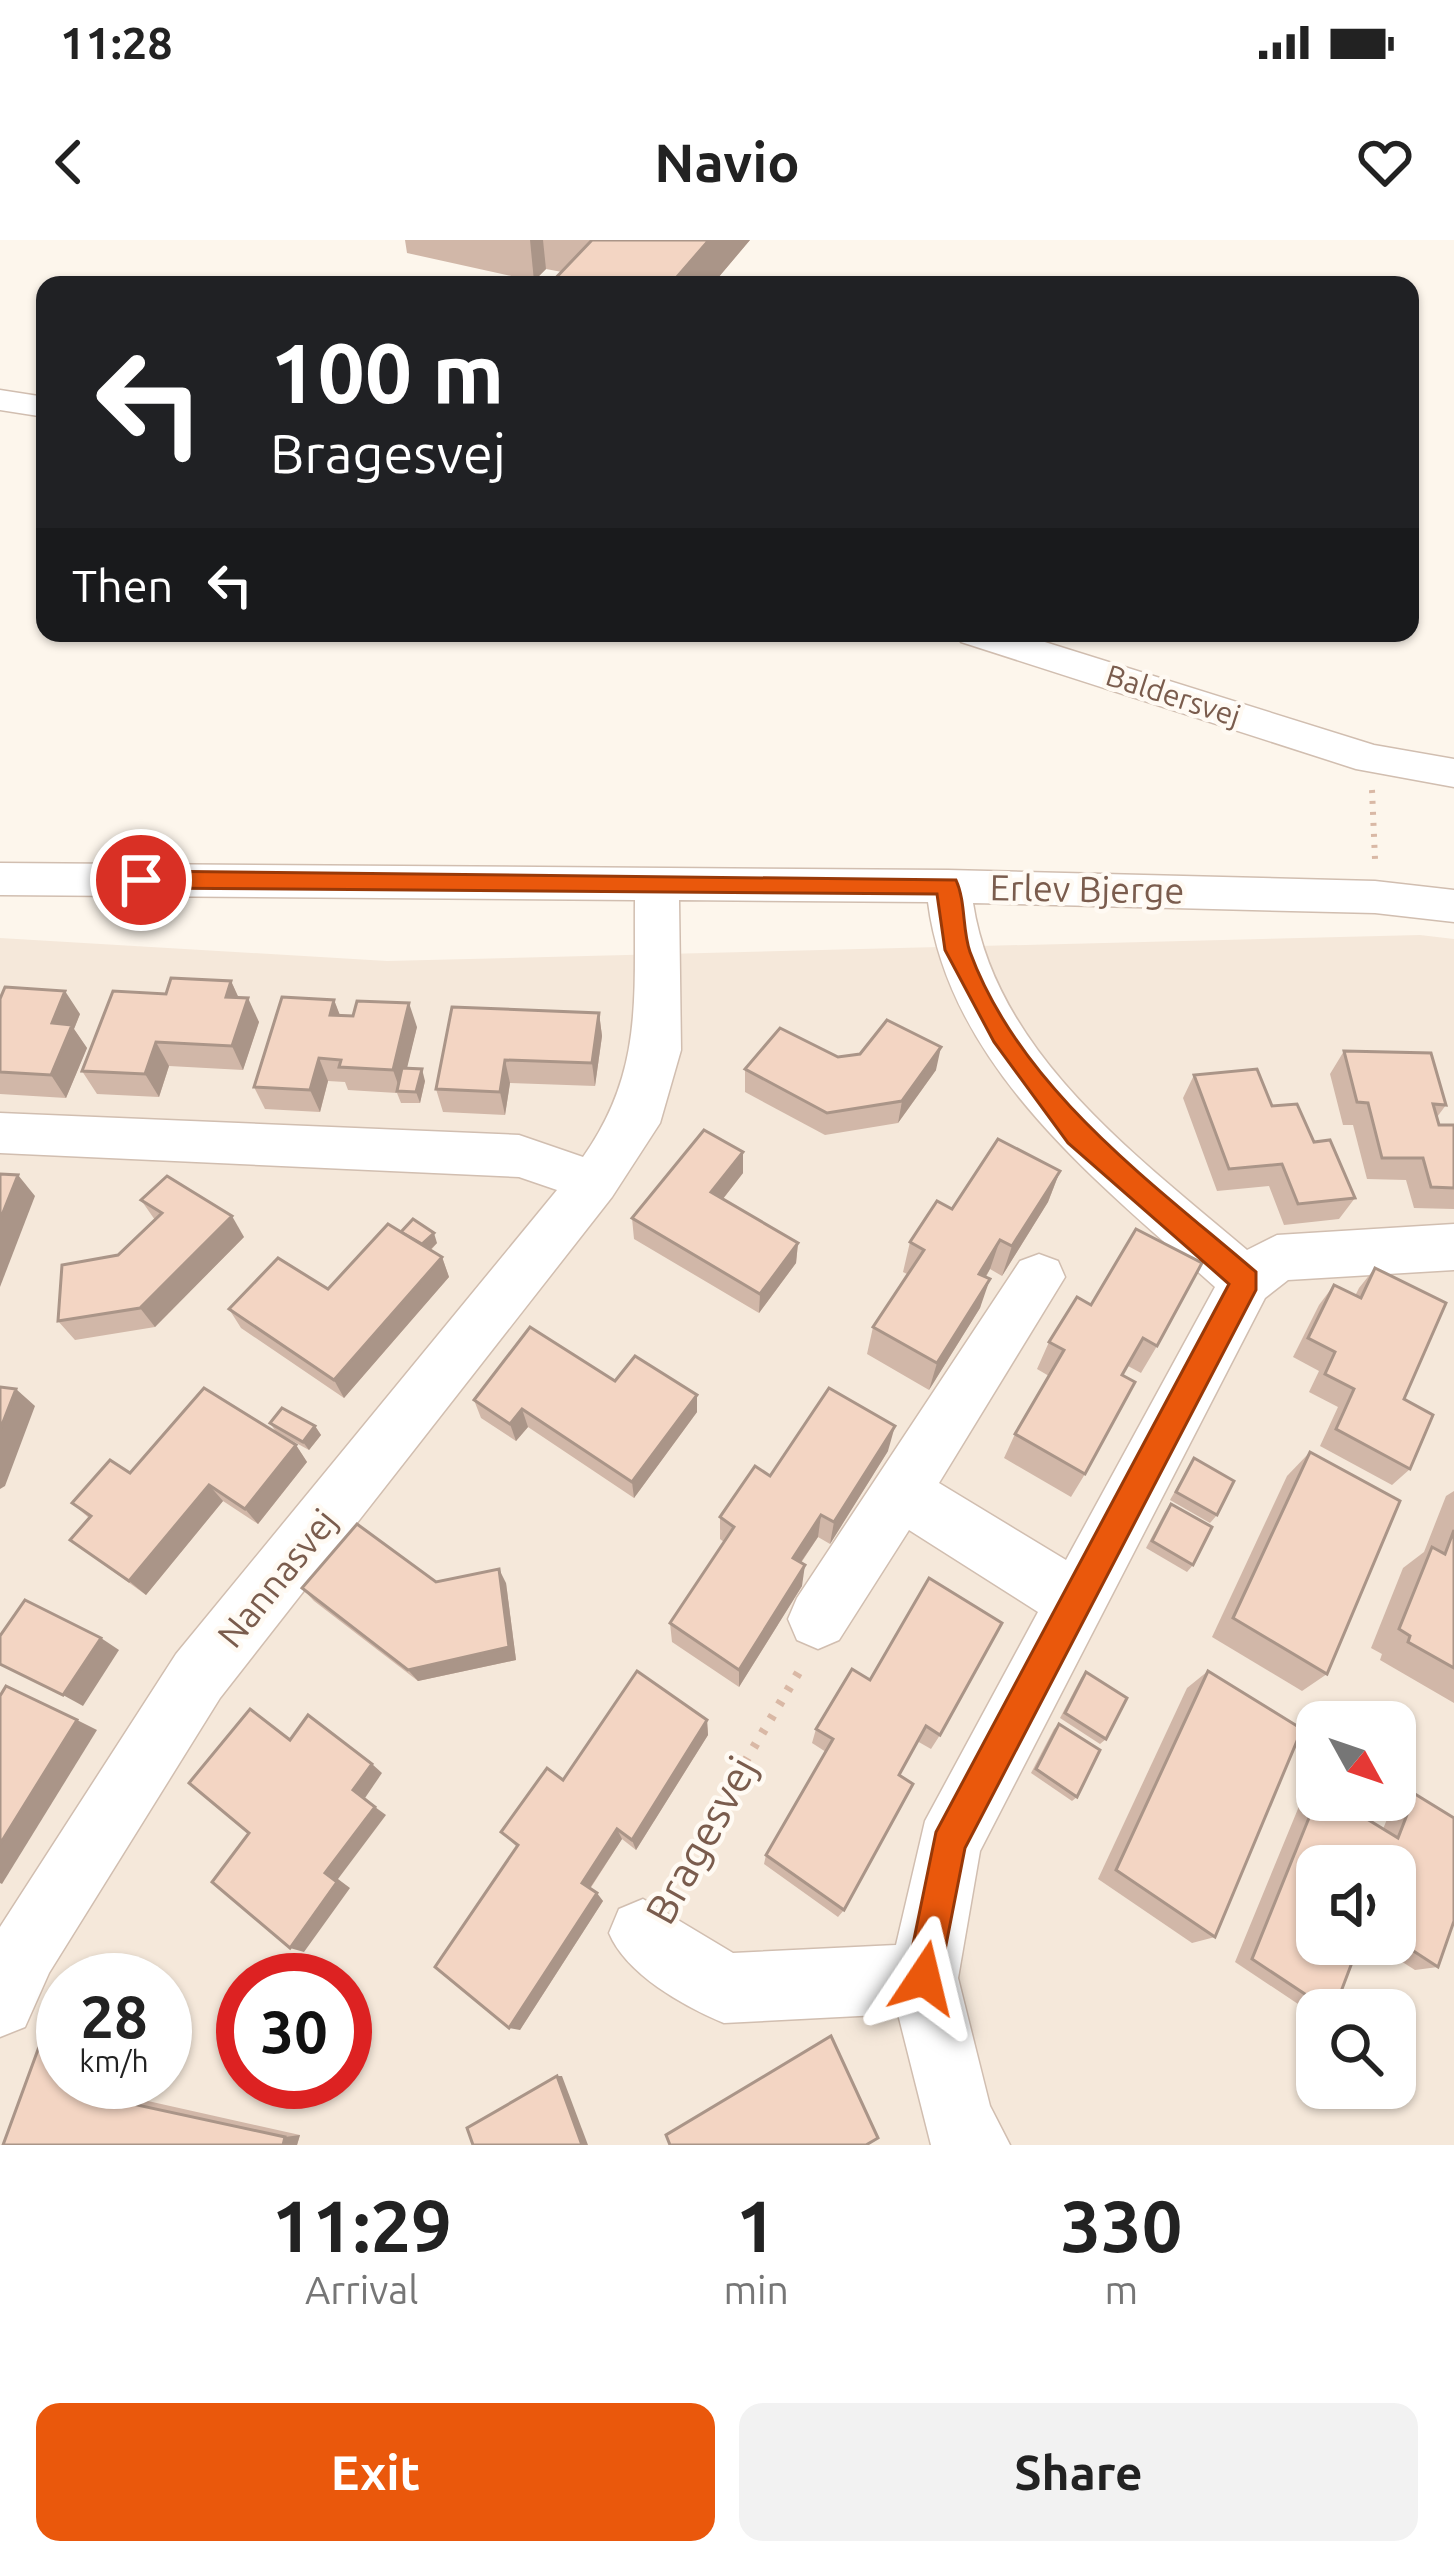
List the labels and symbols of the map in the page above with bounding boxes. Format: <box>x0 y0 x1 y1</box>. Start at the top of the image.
street label: Baldersvej <box>1102 657 1245 733</box>
pin <box>90 829 192 931</box>
street label: Erlev Bjerge <box>989 866 1185 911</box>
street label: Nannasvej <box>209 1500 345 1655</box>
north arrow <box>1296 1701 1416 1821</box>
street label: Bragesvej <box>636 1748 766 1931</box>
position arrow <box>861 1915 987 2041</box>
speed limit sign: 30 <box>216 1953 372 2109</box>

